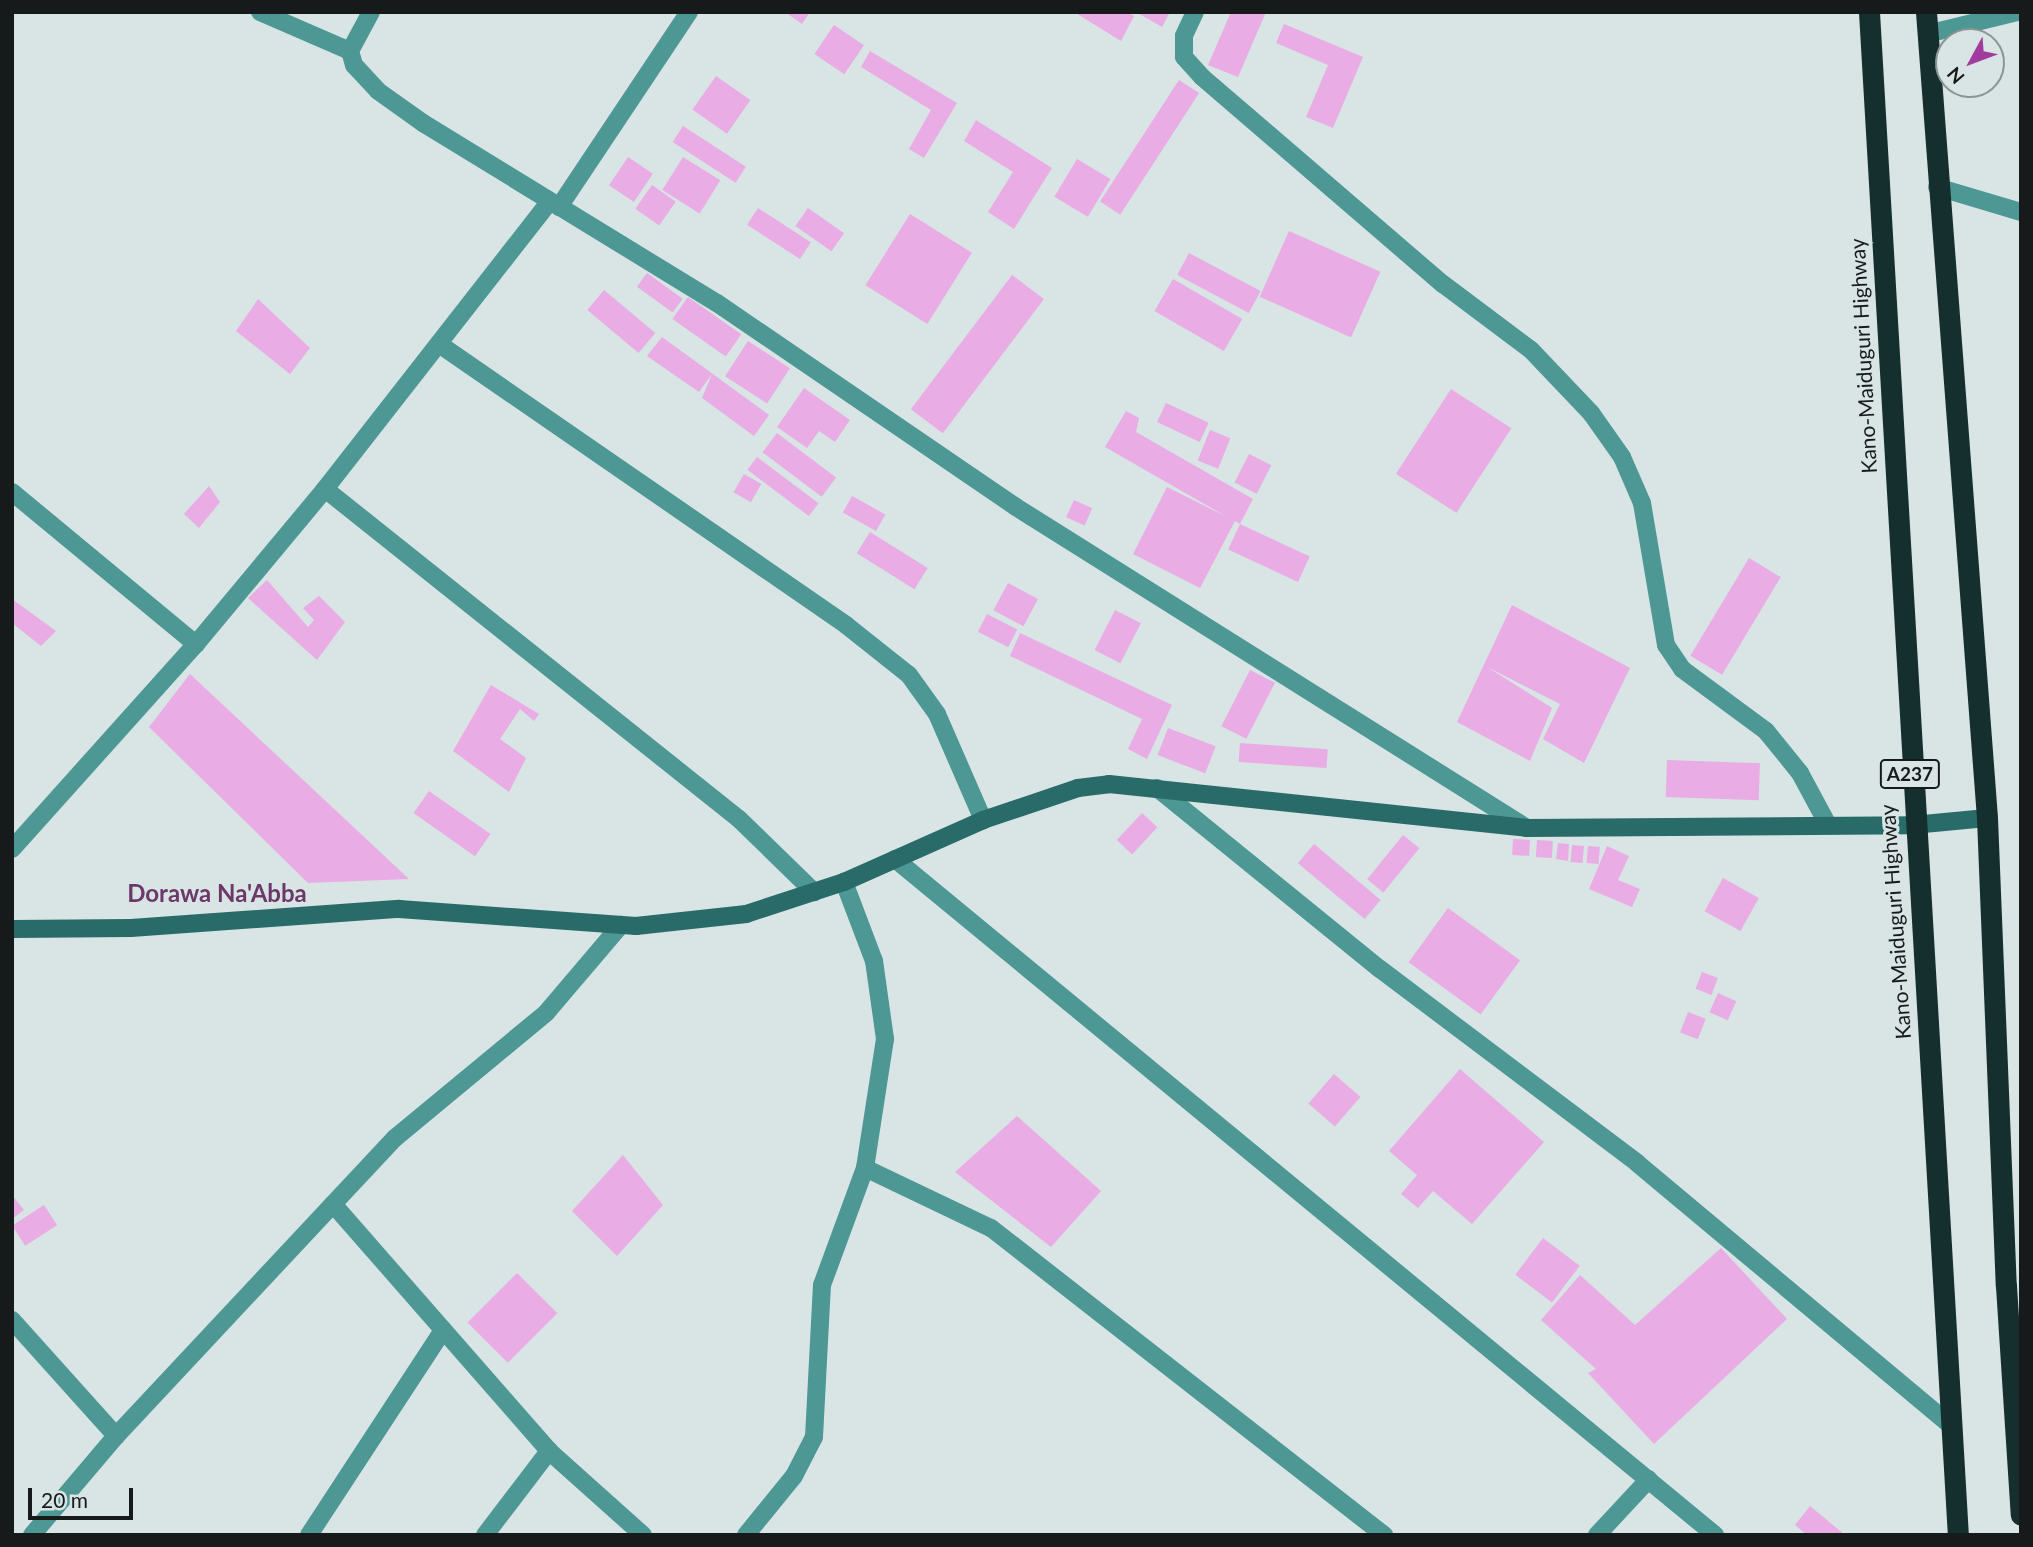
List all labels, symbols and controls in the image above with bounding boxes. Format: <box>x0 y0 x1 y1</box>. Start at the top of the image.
north arrow <box>1935 28 2005 98</box>
text: N <box>1942 63 1969 89</box>
street label: Kano-Maiduguri Highway <box>1844 238 1882 474</box>
road number: A237 <box>1878 758 1941 790</box>
street label: Kano-Maiduguri Highway <box>1874 804 1916 1040</box>
district label: Dorawa Na'Abba <box>127 879 307 907</box>
scale bar <box>32 1474 136 1518</box>
text: 20 m <box>41 1487 88 1512</box>

